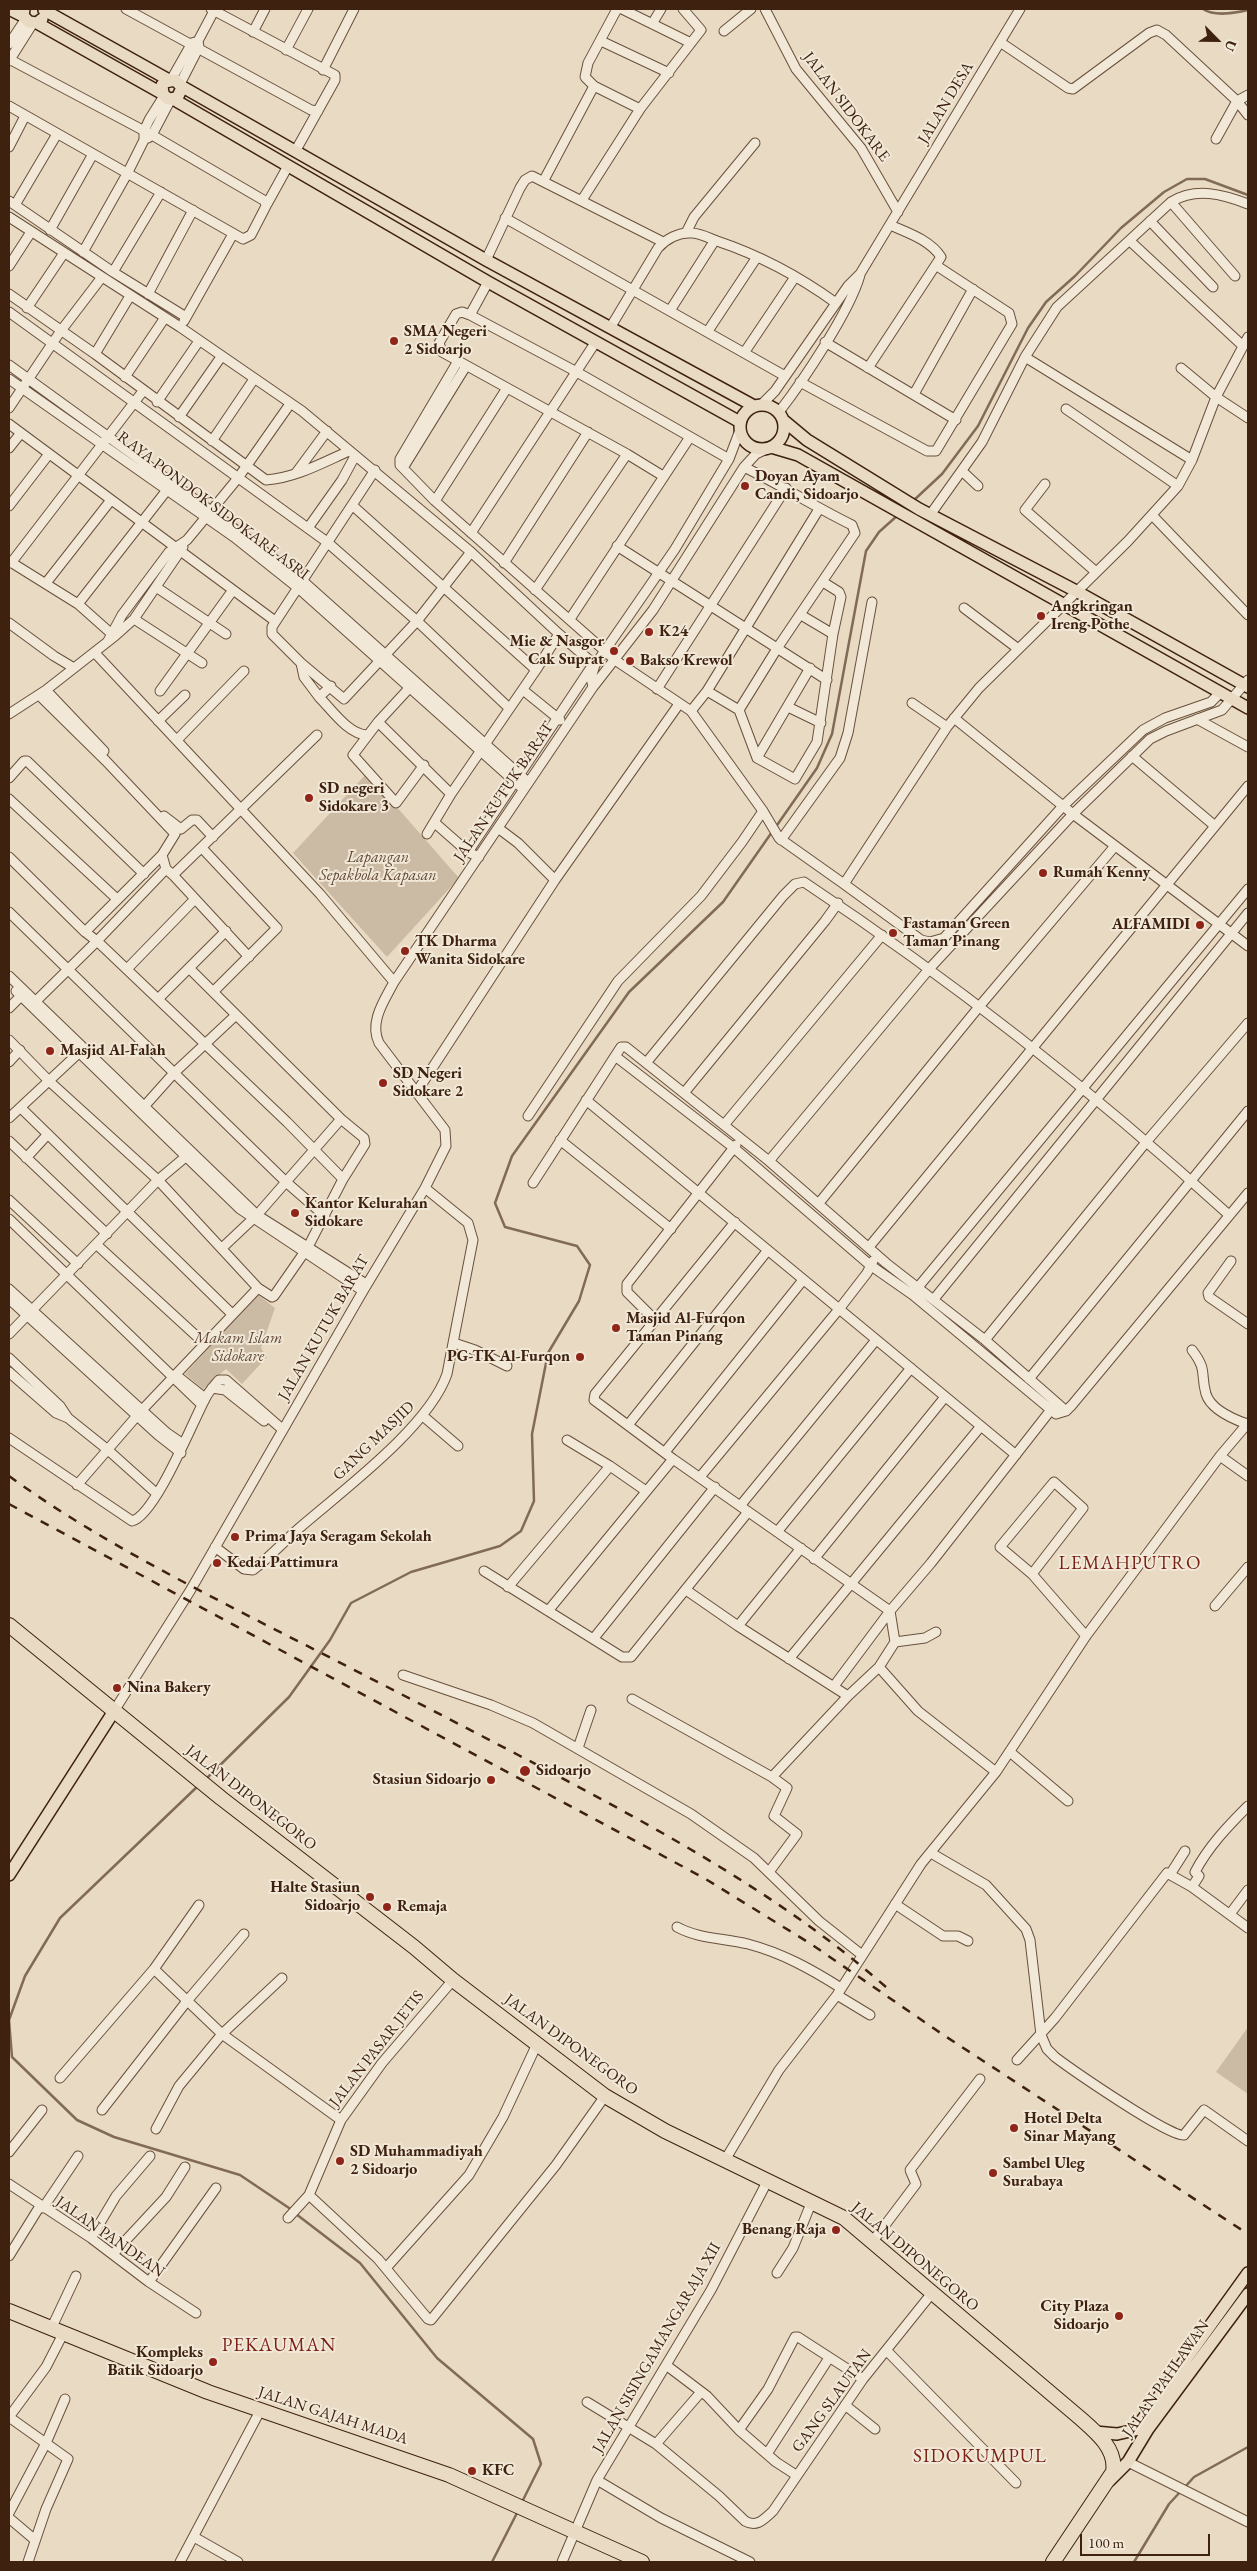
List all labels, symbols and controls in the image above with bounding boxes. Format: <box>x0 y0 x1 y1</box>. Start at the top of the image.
north arrow <box>1192 15 1242 65</box>
text: U <box>1220 38 1241 54</box>
street label: JALAN SIDOKARE <box>799 48 893 166</box>
street label: JALAN DESA <box>914 58 978 148</box>
place label: SMA Negeri 2 Sidoarjo <box>404 322 487 360</box>
marker: SMA Negeri 2 Sidoarjo <box>388 335 400 347</box>
street label: RAYA PONDOK SIDOKARE ASRI <box>113 428 313 584</box>
place label: Doyan Ayam Candi, Sidoarjo <box>755 467 859 505</box>
marker: Doyan Ayam Candi, Sidoarjo <box>739 480 751 492</box>
place label: Angkringan Ireng Pothe <box>1051 597 1133 635</box>
marker: Angkringan Ireng Pothe <box>1035 610 1047 622</box>
place label: K24 <box>659 622 688 642</box>
marker: K24 <box>643 626 655 638</box>
place label: Mie & Nasgor Cak Suprat <box>510 632 604 670</box>
marker: Mie & Nasgor Cak Suprat <box>608 645 620 657</box>
place label: Bakso Krewol <box>640 651 733 671</box>
marker: Bakso Krewol <box>624 655 636 667</box>
street label: JALAN KUTUK BARAT <box>450 718 558 866</box>
place label: SD negeri Sidokare 3 <box>319 779 389 817</box>
marker: SD negeri Sidokare 3 <box>303 792 315 804</box>
park label: Lapangan Sepakbola Kapasan <box>319 848 437 886</box>
place label: Rumah Kenny <box>1053 863 1150 883</box>
marker: Rumah Kenny <box>1037 867 1049 879</box>
place label: Fastaman Green Taman Pinang <box>903 914 1010 952</box>
place label: ALFAMIDI <box>1112 915 1190 935</box>
marker: ALFAMIDI <box>1194 919 1206 931</box>
marker: Fastaman Green Taman Pinang <box>887 927 899 939</box>
place label: TK Dharma Wanita Sidokare <box>415 932 525 970</box>
marker: TK Dharma Wanita Sidokare <box>399 945 411 957</box>
place label: Masjid Al-Falah <box>60 1041 166 1061</box>
marker: Masjid Al-Falah <box>44 1045 56 1057</box>
place label: SD Negeri Sidokare 2 <box>393 1064 463 1102</box>
marker: SD Negeri Sidokare 2 <box>377 1077 389 1089</box>
place label: Kantor Kelurahan Sidokare <box>305 1194 428 1232</box>
marker: Kantor Kelurahan Sidokare <box>289 1207 301 1219</box>
street label: JALAN KUTUK BARAT <box>274 1252 374 1404</box>
place label: Masjid Al-Furqon Taman Pinang <box>626 1309 745 1347</box>
marker: Masjid Al-Furqon Taman Pinang <box>610 1322 622 1334</box>
park label: Makam Islam Sidokare <box>194 1329 282 1367</box>
place label: PG-TK Al-Furqon <box>447 1347 570 1367</box>
marker: PG-TK Al-Furqon <box>574 1351 586 1363</box>
street label: GANG MASJID <box>329 1397 419 1485</box>
place label: Prima Jaya Seragam Sekolah <box>245 1527 432 1547</box>
marker: Prima Jaya Seragam Sekolah <box>229 1531 241 1543</box>
place label: Kedai Pattimura <box>227 1553 338 1573</box>
district label: LEMAHPUTRO <box>1057 1553 1203 1575</box>
marker: Kedai Pattimura <box>211 1557 223 1569</box>
place label: Nina Bakery <box>127 1678 211 1698</box>
marker: Nina Bakery <box>111 1682 123 1694</box>
street label: JALAN DIPONEGORO <box>182 1741 320 1855</box>
place label: Sidoarjo <box>536 1761 591 1781</box>
marker: Sidoarjo <box>518 1764 532 1778</box>
place label: Stasiun Sidoarjo <box>373 1770 481 1790</box>
marker: Stasiun Sidoarjo <box>485 1774 497 1786</box>
place label: Halte Stasiun Sidoarjo <box>270 1878 360 1916</box>
marker: Halte Stasiun Sidoarjo <box>364 1891 376 1903</box>
place label: Remaja <box>397 1897 447 1917</box>
marker: Remaja <box>381 1901 393 1913</box>
street label: JALAN PASAR JETIS <box>326 1987 428 2111</box>
street label: JALAN DIPONEGORO <box>500 1990 642 2100</box>
place label: Hotel Delta Sinar Mayang <box>1024 2109 1115 2147</box>
marker: Hotel Delta Sinar Mayang <box>1008 2122 1020 2134</box>
place label: SD Muhammadiyah 2 Sidoarjo <box>350 2142 483 2180</box>
place label: Sambel Uleg Surabaya <box>1003 2154 1085 2192</box>
marker: SD Muhammadiyah 2 Sidoarjo <box>334 2155 346 2167</box>
marker: Sambel Uleg Surabaya <box>987 2167 999 2179</box>
street label: JALAN PANDEAN <box>52 2192 168 2282</box>
street label: JALAN DIPONEGORO <box>847 2198 983 2316</box>
place label: Benang Raja <box>742 2220 826 2240</box>
marker: Benang Raja <box>830 2224 842 2236</box>
street label: JALAN SISINGAMANGARAJA XII <box>589 2239 725 2457</box>
place label: City Plaza Sidoarjo <box>1040 2297 1109 2335</box>
marker: City Plaza Sidoarjo <box>1113 2310 1125 2322</box>
street label: JALAN PAHLAWAN <box>1118 2317 1214 2441</box>
district label: PEKAUMAN <box>221 2335 337 2357</box>
place label: Kompleks Batik Sidoarjo <box>108 2343 203 2381</box>
street label: GANG SLAUTAN <box>788 2346 876 2456</box>
marker: Kompleks Batik Sidoarjo <box>207 2356 219 2368</box>
street label: JALAN GAJAH MADA <box>256 2383 410 2449</box>
district label: SIDOKUMPUL <box>912 2446 1048 2468</box>
place label: KFC <box>482 2461 514 2481</box>
marker: KFC <box>466 2465 478 2477</box>
scale bar <box>1082 2524 1212 2556</box>
text: 100 m <box>1088 2533 1124 2552</box>

